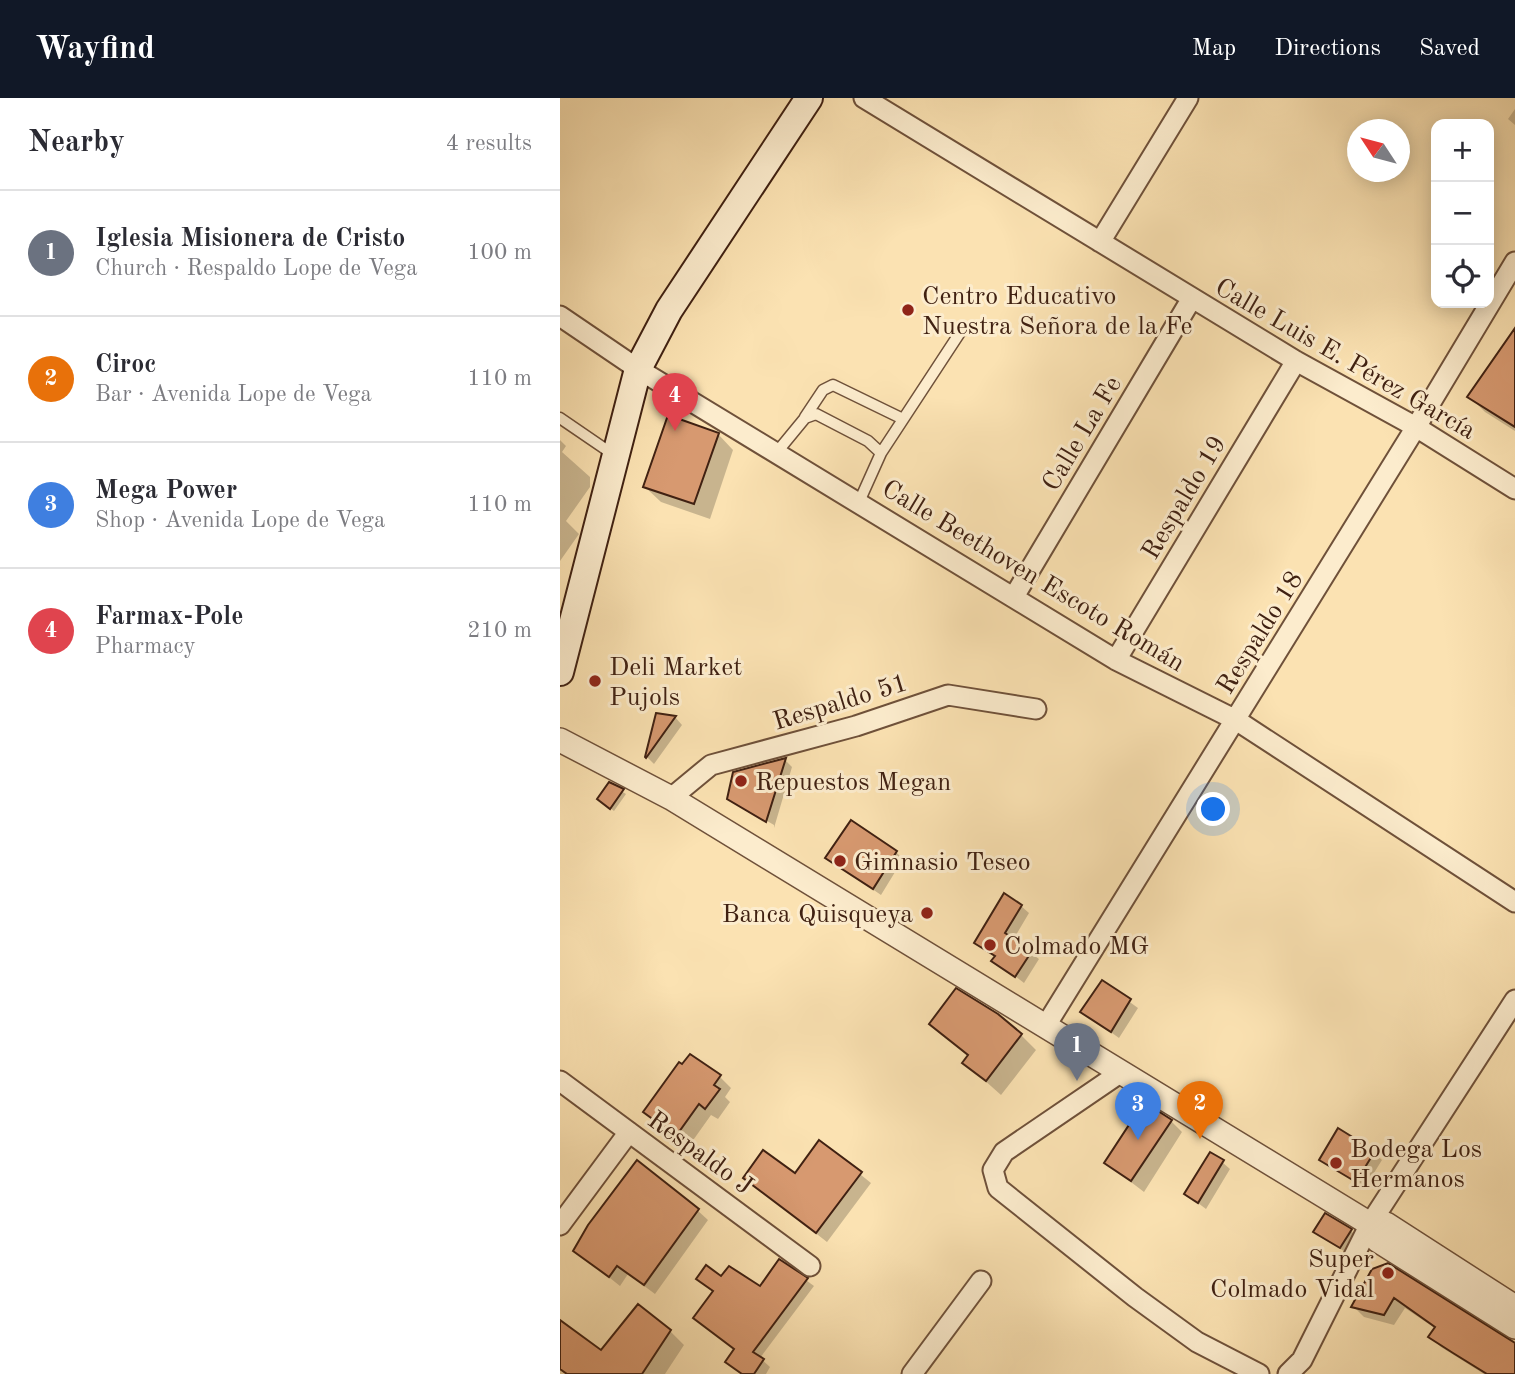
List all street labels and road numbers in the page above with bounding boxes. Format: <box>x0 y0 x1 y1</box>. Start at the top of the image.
street label: Calle Luis E. Pérez García <box>1210 274 1480 445</box>
street label: Calle La Fe <box>1038 372 1127 496</box>
street label: Respaldo 19 <box>1138 432 1232 564</box>
street label: Calle Beethoven Escoto Román <box>877 476 1189 677</box>
street label: Respaldo 18 <box>1213 567 1309 699</box>
street label: Respaldo 51 <box>770 670 911 736</box>
street label: Respaldo J <box>642 1107 757 1200</box>

